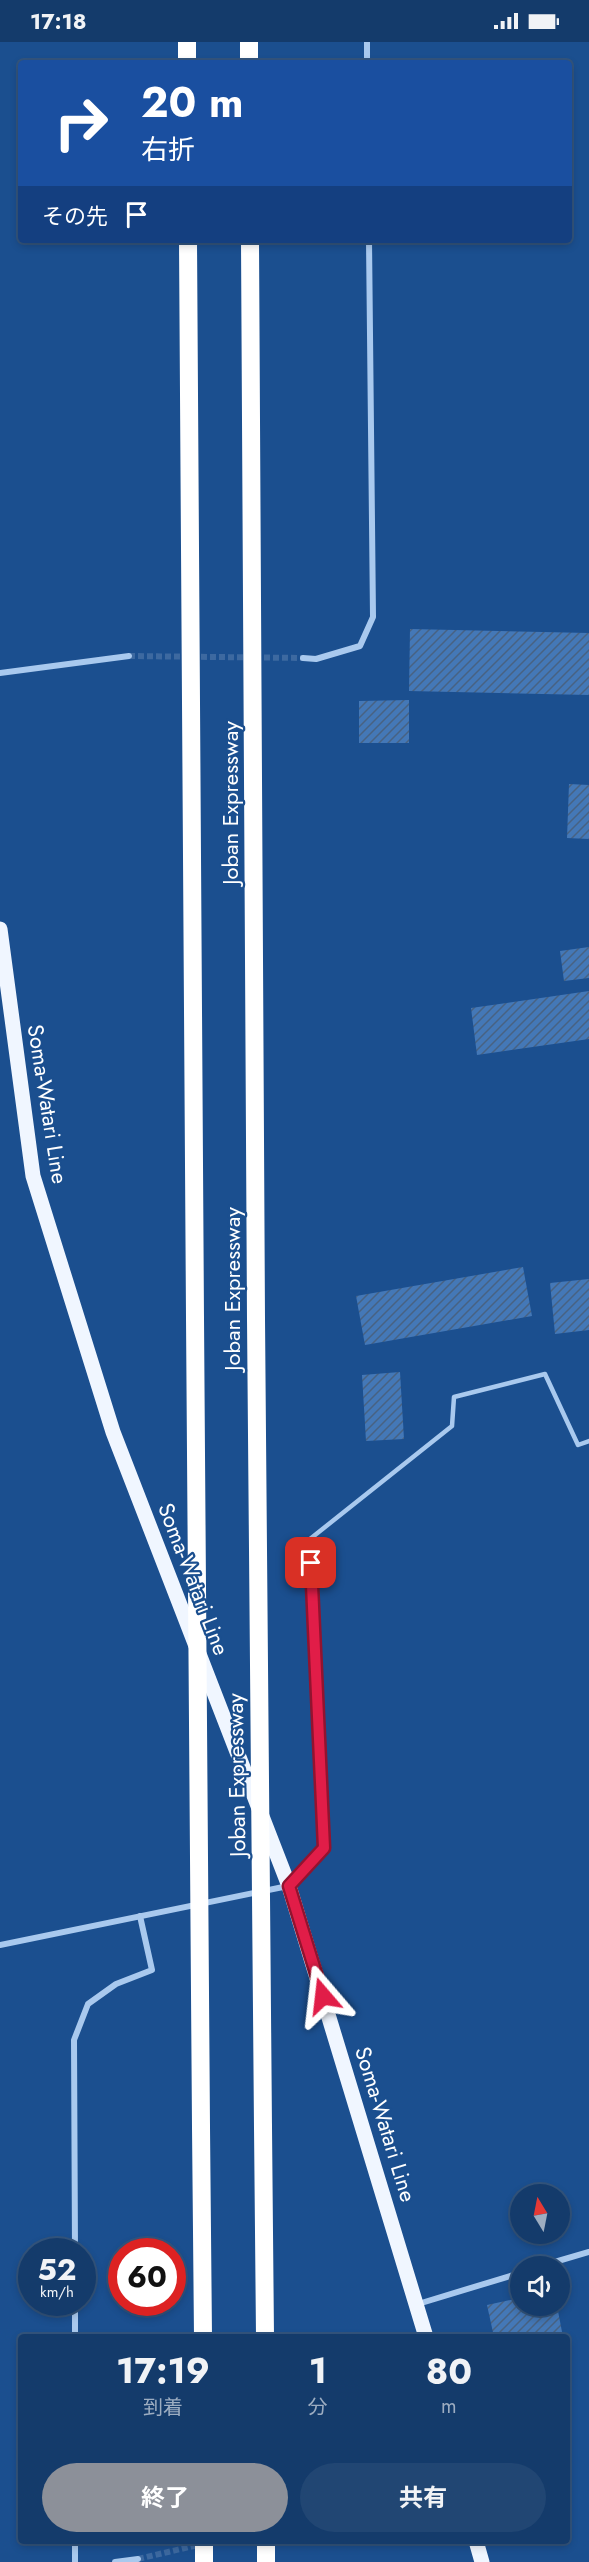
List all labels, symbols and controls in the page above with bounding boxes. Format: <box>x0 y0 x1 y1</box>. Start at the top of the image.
text: 17:18 <box>30 5 87 37</box>
text: 20 m <box>141 72 243 133</box>
icon: right <box>42 84 120 162</box>
text: 右折 <box>141 130 195 169</box>
icon: arrive <box>120 198 153 231</box>
text: その先 <box>42 200 108 232</box>
street label: Joban Expressway <box>214 721 246 888</box>
street label: Soma-Watari Line <box>20 1022 76 1186</box>
street label: Joban Expressway <box>216 1207 248 1374</box>
street label: Soma-Watari Line <box>150 1498 238 1660</box>
pin <box>285 1537 336 1588</box>
icon: arrive <box>294 1546 327 1579</box>
street label: Joban Expressway <box>219 1693 253 1860</box>
position arrow <box>291 1964 355 2028</box>
street label: Soma-Watari Line <box>347 2042 425 2206</box>
north arrow <box>510 2184 570 2244</box>
map controls <box>510 2184 570 2316</box>
speed limit sign: 60 <box>108 2238 186 2316</box>
text: 52 <box>37 2248 77 2291</box>
button: sound <box>510 2256 570 2316</box>
text: km/h <box>40 2281 74 2303</box>
text: 17:19 <box>116 2344 210 2396</box>
text: 1 <box>309 2344 327 2396</box>
text: 80 <box>426 2345 472 2397</box>
text: m <box>441 2392 457 2421</box>
text: 到着 <box>143 2393 183 2422</box>
text: 分 <box>308 2393 328 2422</box>
button: 終了 <box>42 2463 288 2532</box>
button: 共有 <box>300 2463 546 2532</box>

